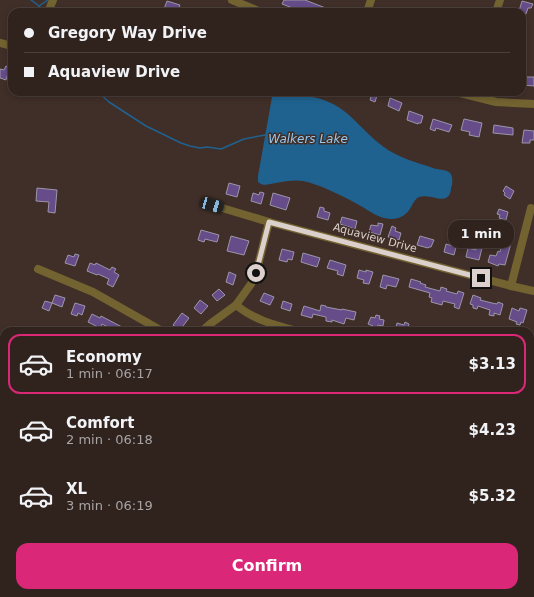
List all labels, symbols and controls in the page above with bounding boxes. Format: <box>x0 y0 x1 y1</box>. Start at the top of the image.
text: Gregory Way Drive <box>48 24 207 42</box>
text: Aquaview Drive <box>48 63 180 81</box>
water label: Walkers Lake <box>268 132 348 146</box>
car <box>199 196 225 214</box>
callout: 1 min <box>448 220 514 248</box>
street label: Aquaview Drive <box>332 221 419 255</box>
text: 1 min <box>461 226 501 241</box>
route start <box>247 264 265 282</box>
route end <box>472 269 490 287</box>
icon: car <box>18 346 54 382</box>
text: Economy <box>66 348 142 366</box>
text: $3.13 <box>469 355 516 373</box>
text: 1 min · 06:17 <box>66 366 153 381</box>
icon: car <box>18 412 54 448</box>
text: Comfort <box>66 414 134 432</box>
text: $4.23 <box>469 421 516 439</box>
text: 2 min · 06:18 <box>66 432 153 447</box>
icon: car <box>18 478 54 514</box>
text: XL <box>66 480 87 498</box>
text: $5.32 <box>469 487 516 505</box>
text: 3 min · 06:19 <box>66 498 153 513</box>
button: Confirm <box>16 543 518 589</box>

